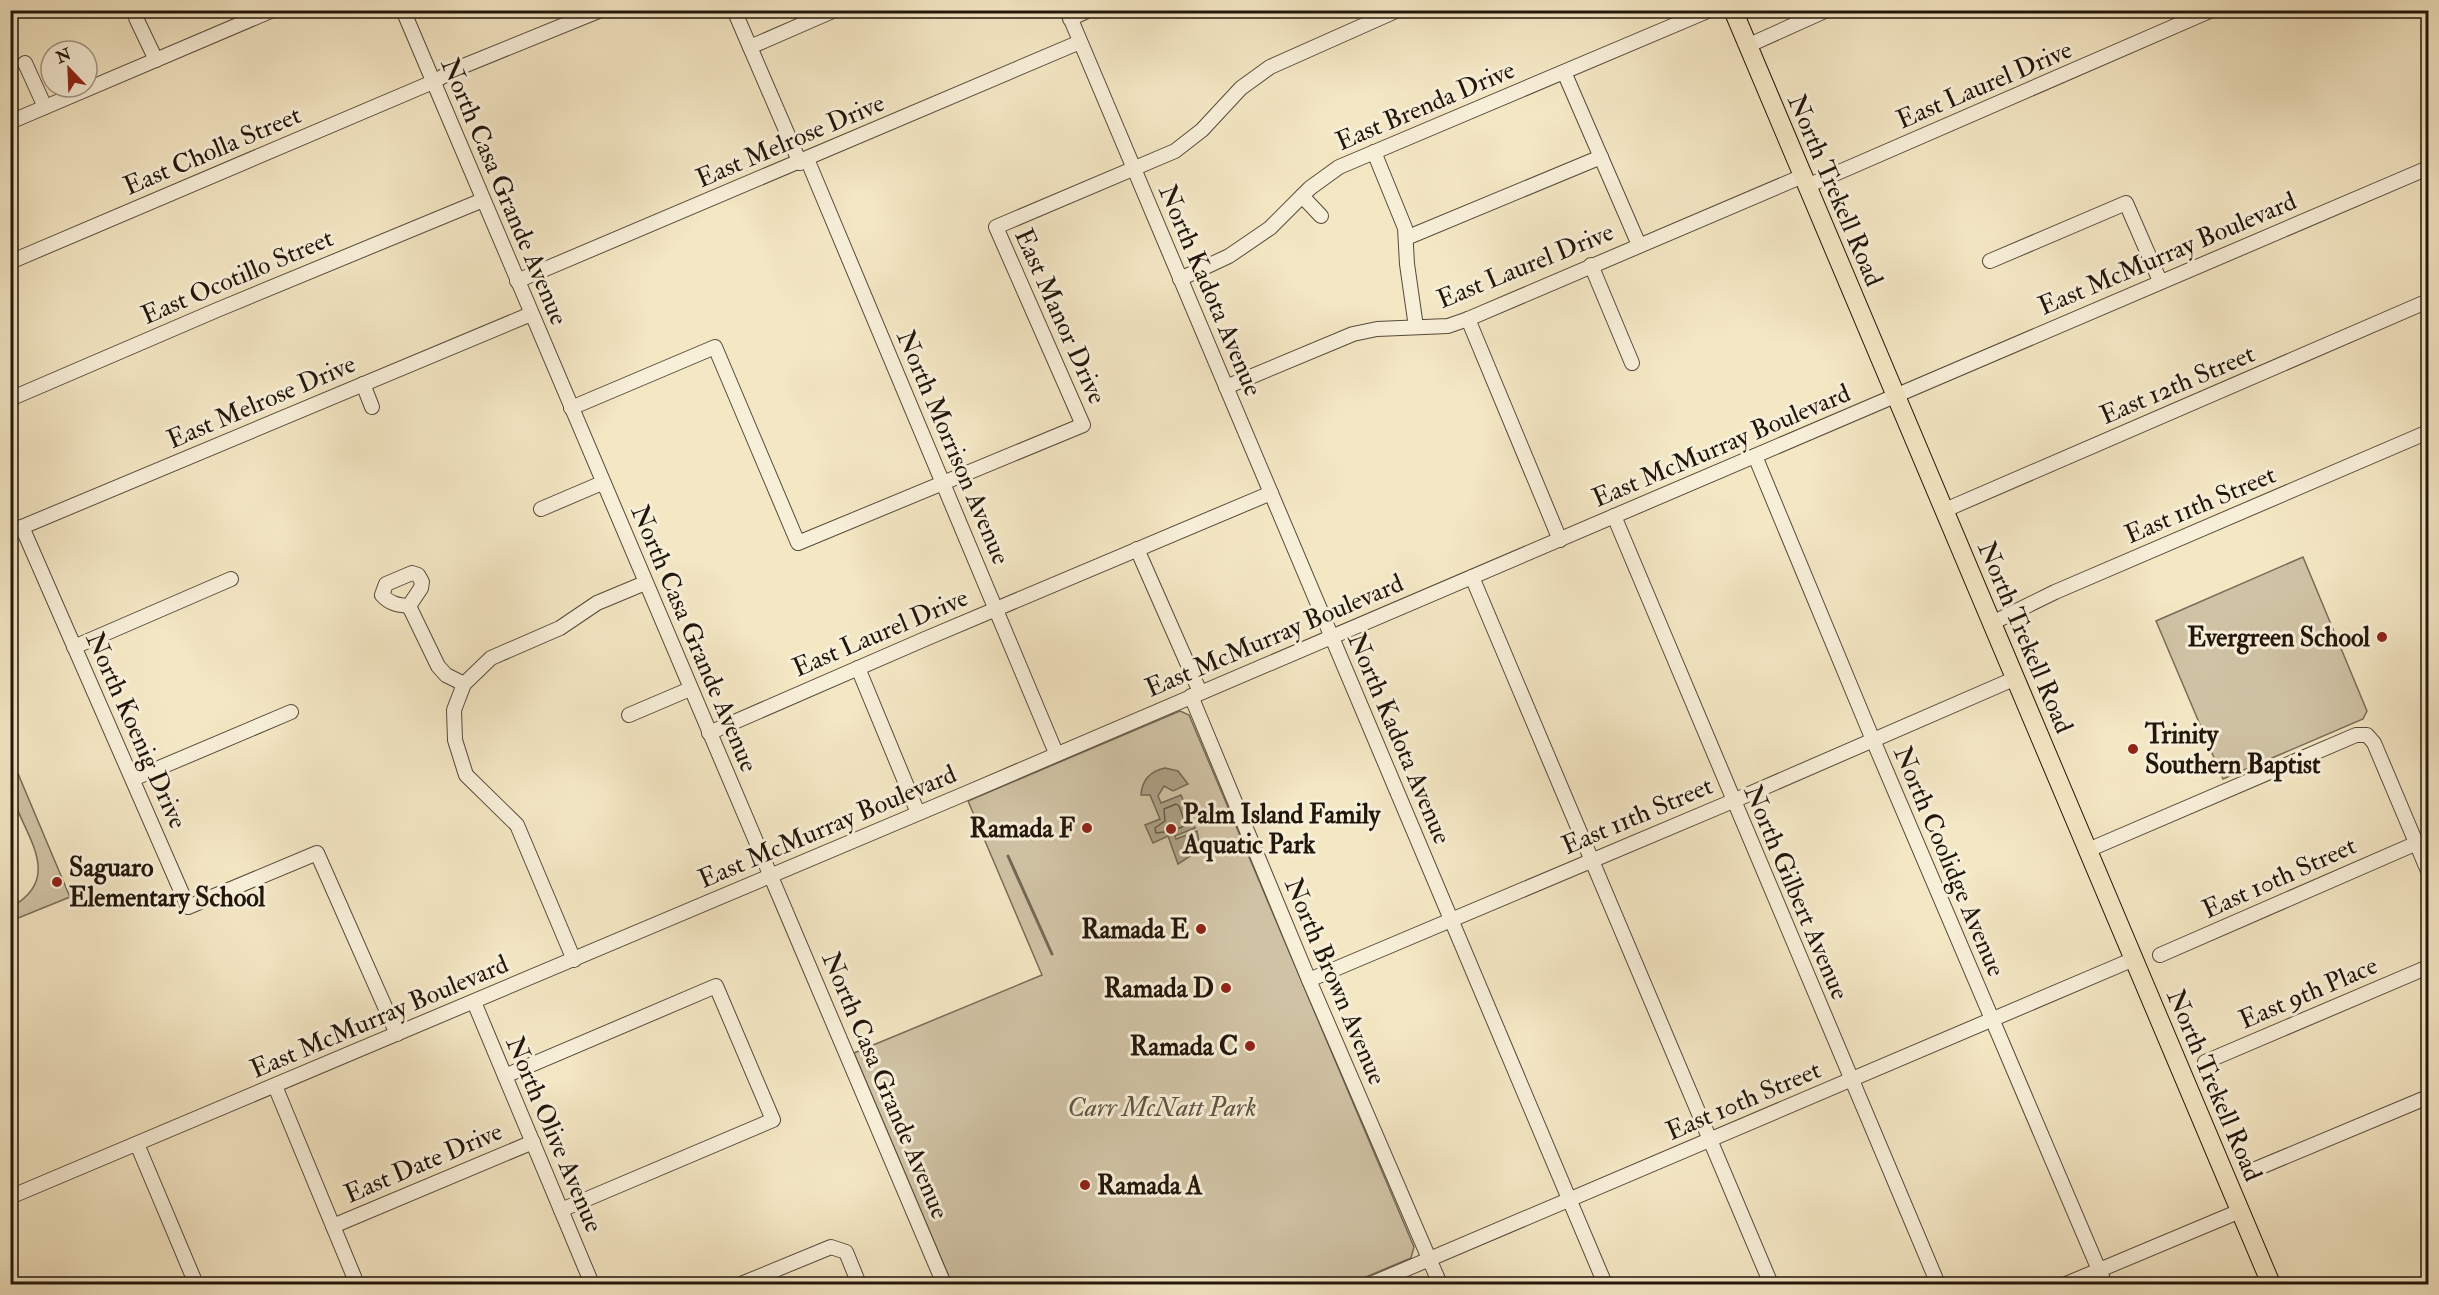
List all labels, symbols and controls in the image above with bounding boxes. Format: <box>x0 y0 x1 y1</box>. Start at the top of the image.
street label: East Laurel Drive <box>1892 34 2077 136</box>
north arrow <box>39 39 99 99</box>
text: N <box>52 44 75 69</box>
street label: North Casa Grande Avenue <box>433 53 575 330</box>
street label: East Brenda Drive <box>1331 54 1520 158</box>
street label: East Melrose Drive <box>691 87 889 195</box>
street label: North Trekell Road <box>1780 90 1890 291</box>
street label: East Cholla Street <box>119 99 306 203</box>
street label: North Kadota Avenue <box>1151 180 1269 401</box>
street label: East McMurray Boulevard <box>2034 185 2301 323</box>
street label: East Laurel Drive <box>1433 216 1618 316</box>
street label: East Ocotillo Street <box>137 222 338 332</box>
street label: East Manor Drive <box>1007 224 1113 409</box>
street label: North Morrison Avenue <box>889 325 1017 569</box>
street label: East 12th Street <box>2095 338 2260 432</box>
street label: East Melrose Drive <box>162 348 360 456</box>
street label: East McMurray Boulevard <box>1588 377 1855 515</box>
street label: East 11th Street <box>2120 459 2281 551</box>
street label: North Casa Grande Avenue <box>623 500 765 777</box>
street label: North Trekell Road <box>1970 537 2080 738</box>
street label: East McMurray Boulevard <box>1141 567 1408 705</box>
street label: East Laurel Drive <box>788 582 973 684</box>
place label: Evergreen School <box>2187 622 2370 655</box>
street label: North Koenig Drive <box>78 627 194 834</box>
street label: North Kadota Avenue <box>1340 628 1458 849</box>
marker: Evergreen School <box>2375 630 2389 644</box>
place label: Trinity Southern Baptist <box>2144 719 2321 782</box>
street label: North Coolidge Avenue <box>1886 741 2012 981</box>
marker: Trinity Southern Baptist <box>2126 742 2140 756</box>
street label: East McMurray Boulevard <box>694 758 961 896</box>
street label: East 11th Street <box>1557 770 1718 862</box>
street label: North Gilbert Avenue <box>1736 780 1856 1005</box>
place label: Palm Island Family Aquatic Park <box>1182 799 1382 862</box>
place label: Ramada F <box>970 813 1076 845</box>
marker: Ramada F <box>1080 821 1094 835</box>
marker: Palm Island Family Aquatic Park <box>1164 822 1178 836</box>
street label: East 10th Street <box>2198 830 2361 926</box>
place label: Saguaro Elementary School <box>69 852 266 915</box>
street label: North Brown Avenue <box>1277 873 1393 1090</box>
marker: Saguaro Elementary School <box>50 875 64 889</box>
place label: Ramada E <box>1081 914 1189 946</box>
marker: Ramada E <box>1194 922 1208 936</box>
street label: North Casa Grande Avenue <box>814 947 956 1224</box>
street label: East McMurray Boulevard <box>246 948 513 1086</box>
street label: East 9th Place <box>2234 949 2382 1036</box>
place label: Ramada D <box>1104 973 1214 1005</box>
marker: Ramada D <box>1219 981 1233 995</box>
street label: North Trekell Road <box>2159 985 2269 1186</box>
place label: Ramada C <box>1130 1031 1238 1063</box>
street label: North Olive Avenue <box>498 1032 610 1237</box>
marker: Ramada C <box>1243 1039 1257 1053</box>
street label: East 10th Street <box>1661 1054 1826 1148</box>
park label: Carr McNatt Park <box>1067 1092 1257 1124</box>
street label: East Date Drive <box>340 1115 507 1211</box>
place label: Ramada A <box>1097 1170 1203 1202</box>
marker: Ramada A <box>1078 1178 1092 1192</box>

